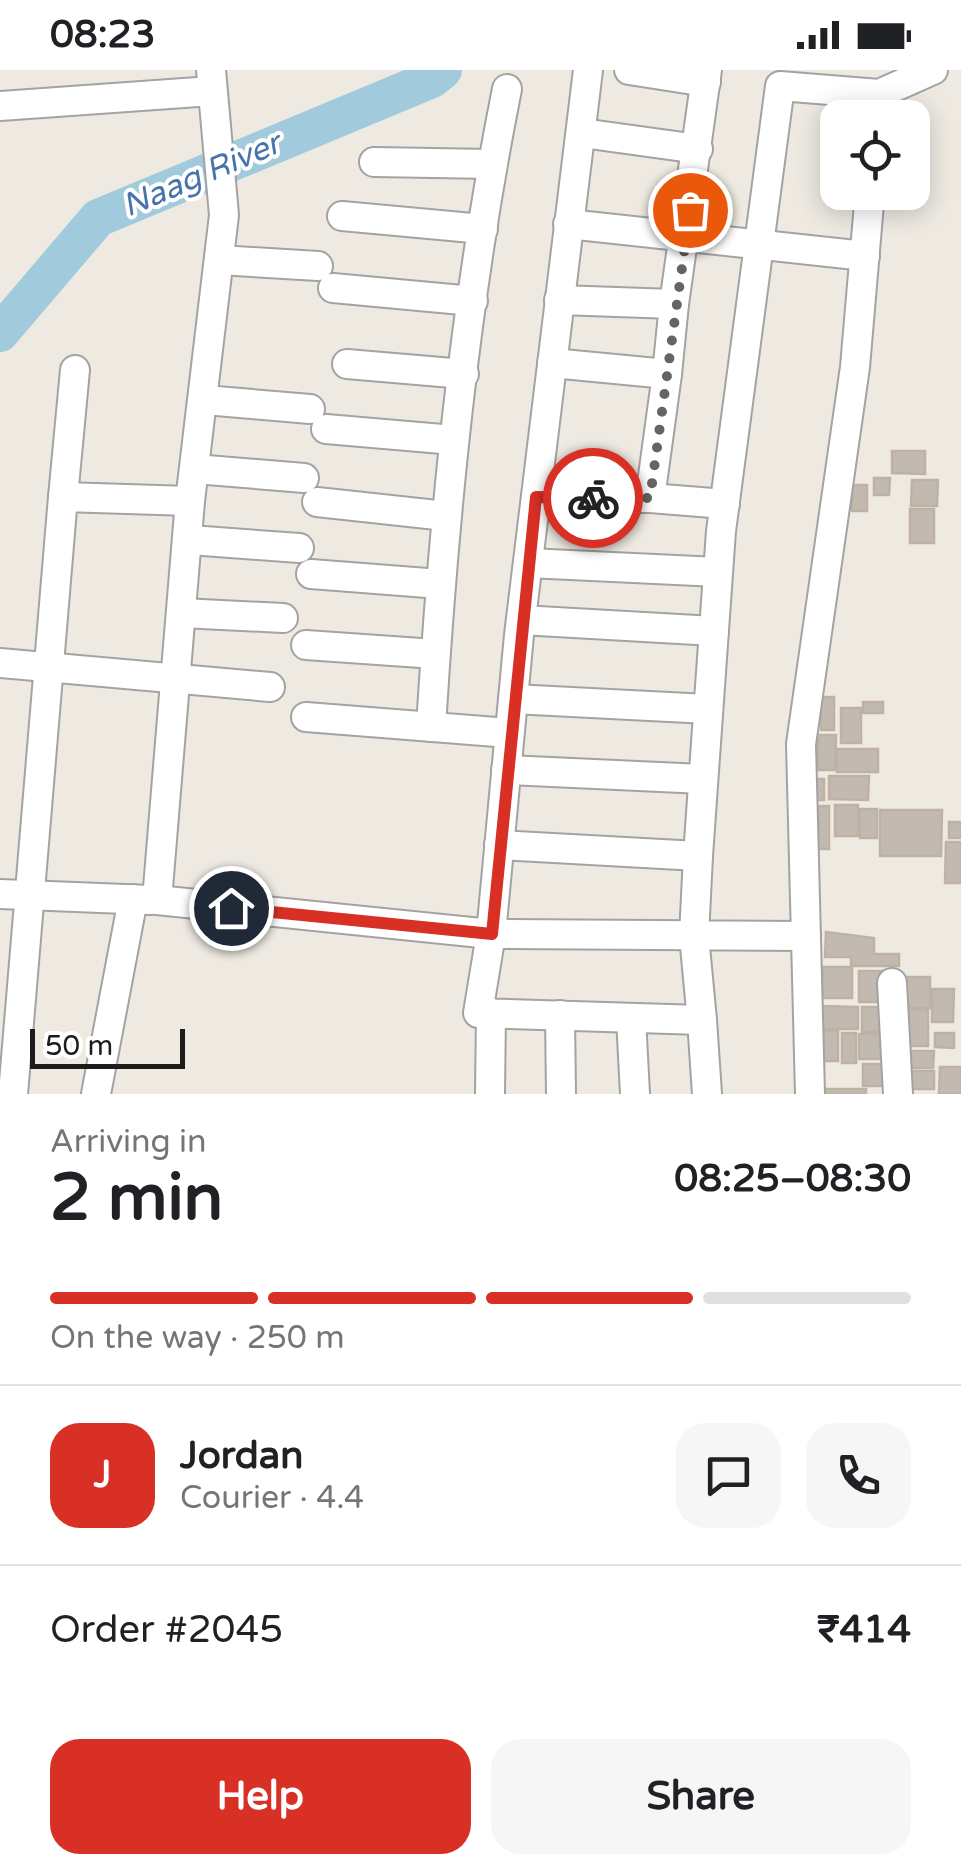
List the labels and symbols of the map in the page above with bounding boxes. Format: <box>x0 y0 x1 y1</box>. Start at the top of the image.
water label: Naag River <box>117 123 290 225</box>
pin <box>648 168 733 253</box>
courier <box>543 448 643 548</box>
pin <box>189 866 274 951</box>
scale bar <box>30 1024 185 1068</box>

